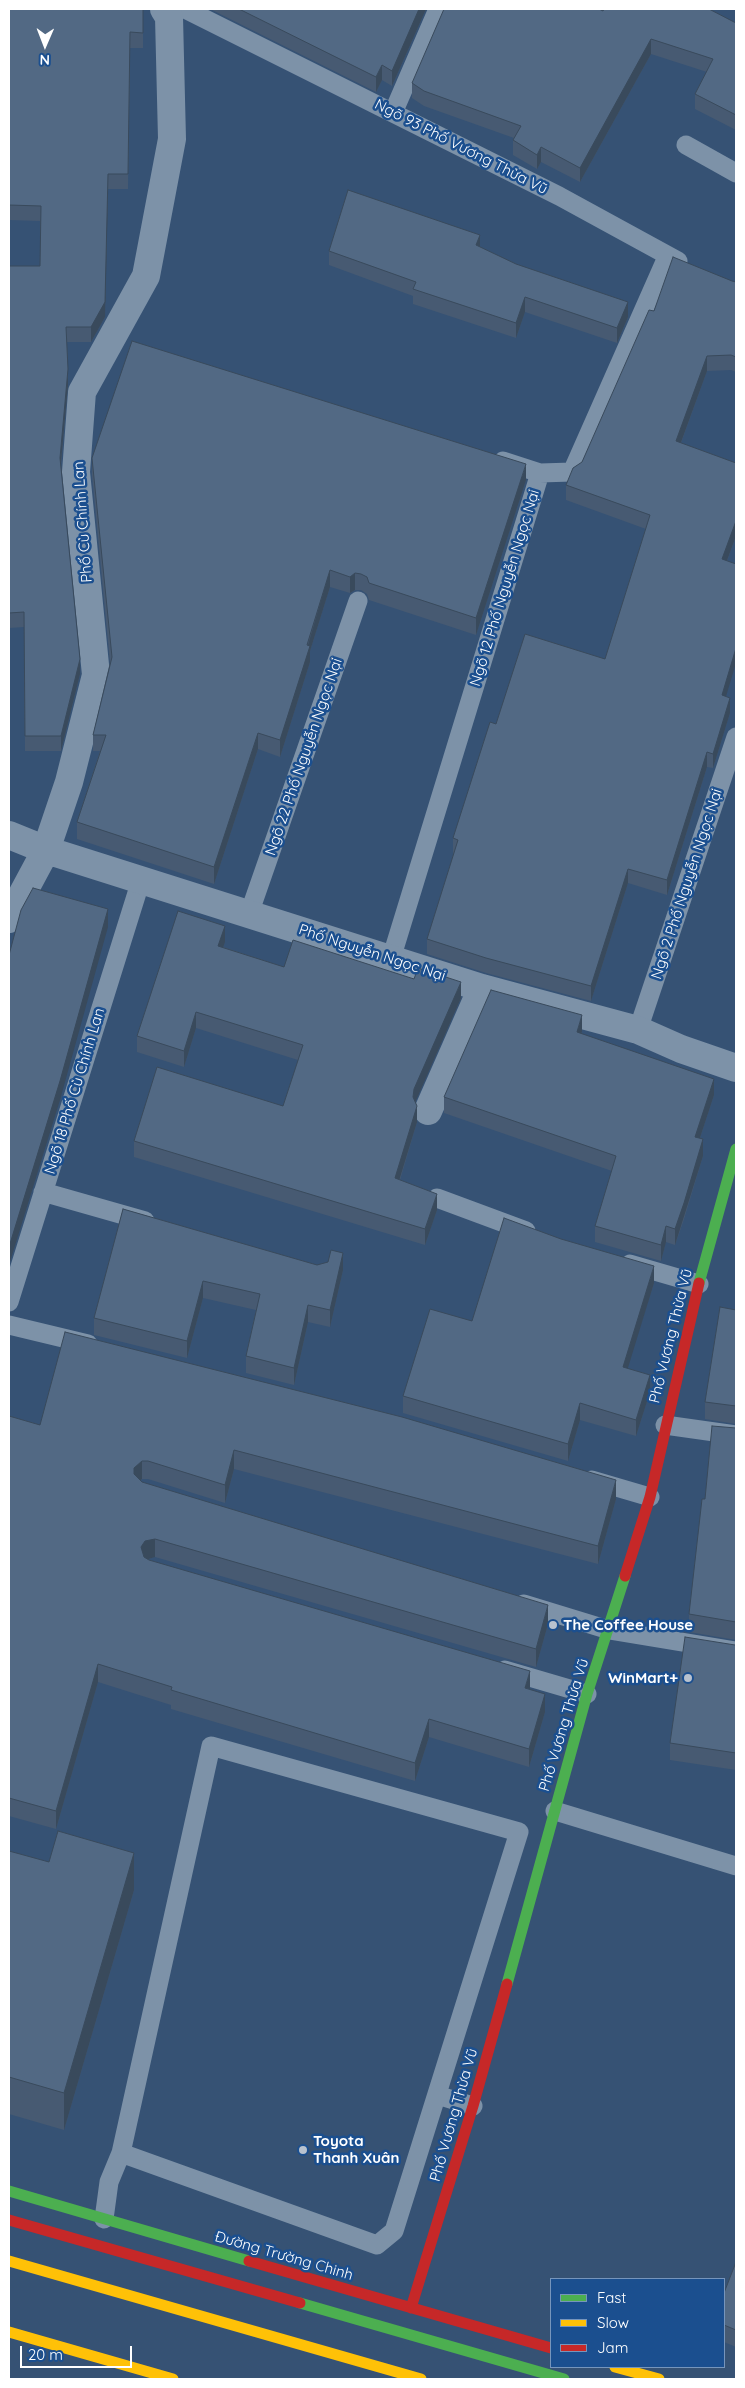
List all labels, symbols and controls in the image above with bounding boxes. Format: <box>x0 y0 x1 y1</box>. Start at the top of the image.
north arrow <box>20 20 70 70</box>
text: N <box>39 51 50 69</box>
street label: Ngõ 93 Phố Vương Thừa Vũ <box>372 95 550 199</box>
street label: Phố Cù Chính Lan <box>70 461 96 583</box>
street label: Ngõ 12 Phố Nguyễn Ngọc Nại <box>466 487 544 689</box>
street label: Ngõ 22 Phố Nguyễn Ngọc Nại <box>262 656 346 858</box>
street label: Ngõ 2 Phố Nguyễn Ngọc Nại <box>648 786 726 982</box>
street label: Phố Nguyễn Ngọc Nại <box>296 921 448 985</box>
street label: Ngõ 18 Phố Cù Chính Lan <box>41 1006 109 1176</box>
street label: Phố Vương Thừa Vũ <box>646 1267 696 1405</box>
place label: The Coffee House <box>563 1616 693 1634</box>
marker: The Coffee House <box>547 1619 559 1631</box>
street label: Phố Vương Thừa Vũ <box>535 1656 593 1794</box>
place label: WinMart+ <box>608 1669 678 1687</box>
marker: WinMart+ <box>682 1672 694 1684</box>
street label: Phố Vương Thừa Vũ <box>426 2046 482 2184</box>
place label: Toyota Thanh Xuân <box>313 2132 399 2167</box>
marker: Toyota Thanh Xuân <box>297 2144 309 2156</box>
street label: Đường Trường Chinh <box>213 2228 355 2284</box>
legend <box>550 2278 725 2368</box>
text: Fast <box>597 2288 626 2307</box>
text: Slow <box>597 2313 629 2332</box>
scale bar <box>22 2336 135 2368</box>
text: Jam <box>597 2338 628 2357</box>
text: 20 m <box>28 2345 63 2364</box>

